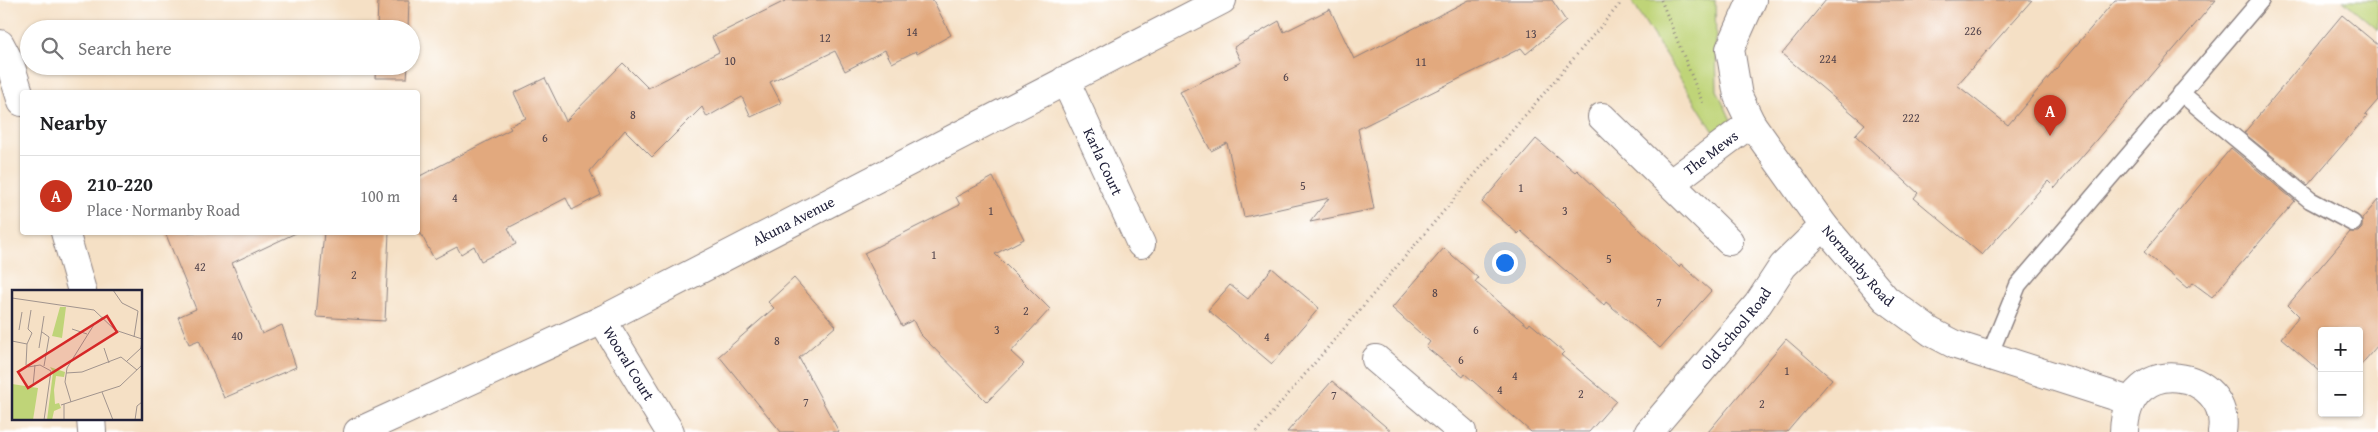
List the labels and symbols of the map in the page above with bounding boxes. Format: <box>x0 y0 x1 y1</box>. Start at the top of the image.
house number: 226 <box>1964 22 1982 39</box>
house number: 14 <box>906 23 918 40</box>
house number: 13 <box>1525 25 1537 42</box>
house number: 12 <box>819 29 831 46</box>
house number: 224 <box>1819 50 1837 67</box>
house number: 10 <box>724 52 736 69</box>
house number: 11 <box>1415 53 1427 70</box>
house number: 6 <box>1283 68 1289 85</box>
pin: A <box>2034 95 2066 136</box>
house number: 8 <box>630 106 636 123</box>
house number: 222 <box>1902 109 1920 126</box>
street label: Karla Court <box>1079 124 1128 199</box>
street label: The Mews <box>1679 125 1742 180</box>
house number: 6 <box>542 129 548 146</box>
house number: 5 <box>1300 177 1306 194</box>
house number: 1 <box>1518 179 1524 196</box>
house number: 4 <box>452 189 458 206</box>
street label: Akuna Avenue <box>749 191 838 251</box>
house number: 1 <box>988 202 994 219</box>
house number: 3 <box>1562 202 1568 219</box>
street label: Normanby Road <box>1817 220 1898 311</box>
house number: 1 <box>931 246 937 263</box>
your location <box>1492 250 1518 276</box>
house number: 5 <box>1606 250 1612 267</box>
house number: 42 <box>194 258 206 275</box>
house number: 2 <box>351 266 357 283</box>
street label: Old School Road <box>1695 283 1776 374</box>
house number: 8 <box>1432 284 1438 301</box>
inset map <box>12 290 142 420</box>
house number: 7 <box>1656 294 1662 311</box>
house number: 2 <box>1023 302 1029 319</box>
house number: 3 <box>994 321 1000 338</box>
house number: 6 <box>1473 321 1479 338</box>
street label: Wooral Court <box>598 322 660 405</box>
house number: 40 <box>231 327 243 344</box>
house number: 4 <box>1264 328 1270 345</box>
house number: 8 <box>774 332 780 349</box>
house number: 6 <box>1458 351 1464 368</box>
house number: 1 <box>1784 362 1790 379</box>
house number: 4 <box>1512 367 1518 384</box>
house number: 4 <box>1497 381 1503 398</box>
house number: 2 <box>1578 385 1584 402</box>
house number: 7 <box>1331 387 1337 404</box>
house number: 7 <box>803 394 809 411</box>
house number: 2 <box>1759 395 1765 412</box>

